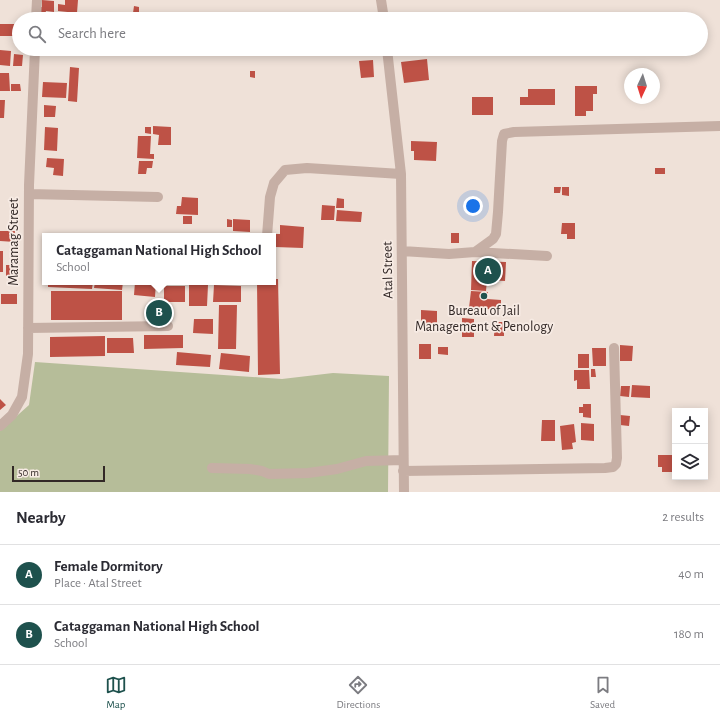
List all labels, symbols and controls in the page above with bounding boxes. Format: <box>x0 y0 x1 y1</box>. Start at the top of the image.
search box <box>12 12 708 56</box>
icon: search <box>26 23 48 45</box>
text: Search here <box>58 26 126 41</box>
north arrow <box>624 68 660 104</box>
your location <box>463 196 483 216</box>
street label: Maramag Street <box>7 198 21 286</box>
popup <box>42 233 276 285</box>
street label: Atal Street <box>380 241 396 299</box>
text: Cataggaman National High School <box>56 243 262 258</box>
pin: A <box>475 256 501 286</box>
text: School <box>56 261 90 274</box>
marker: Bureau of Jail Management & Penology <box>479 291 489 301</box>
pin: B <box>146 298 172 328</box>
place label: Bureau of Jail Management & Penology <box>415 304 553 334</box>
map controls <box>672 408 708 480</box>
button: locate <box>672 408 708 444</box>
button: layers <box>672 444 708 480</box>
scale bar <box>12 464 105 483</box>
text: 50 m <box>18 467 39 478</box>
text: Nearby <box>16 509 66 526</box>
text: 2 results <box>662 511 704 524</box>
text: Female Dormitory <box>54 559 163 574</box>
text: A <box>25 568 33 581</box>
text: 40 m <box>678 568 704 581</box>
text: Place · Atal Street <box>54 577 142 590</box>
text: Cataggaman National High School <box>54 619 260 634</box>
text: B <box>25 628 33 641</box>
text: 180 m <box>674 628 704 641</box>
text: School <box>54 637 88 650</box>
tab: Map <box>105 674 127 711</box>
tab: Directions <box>336 674 380 711</box>
tab: Saved <box>590 674 615 711</box>

